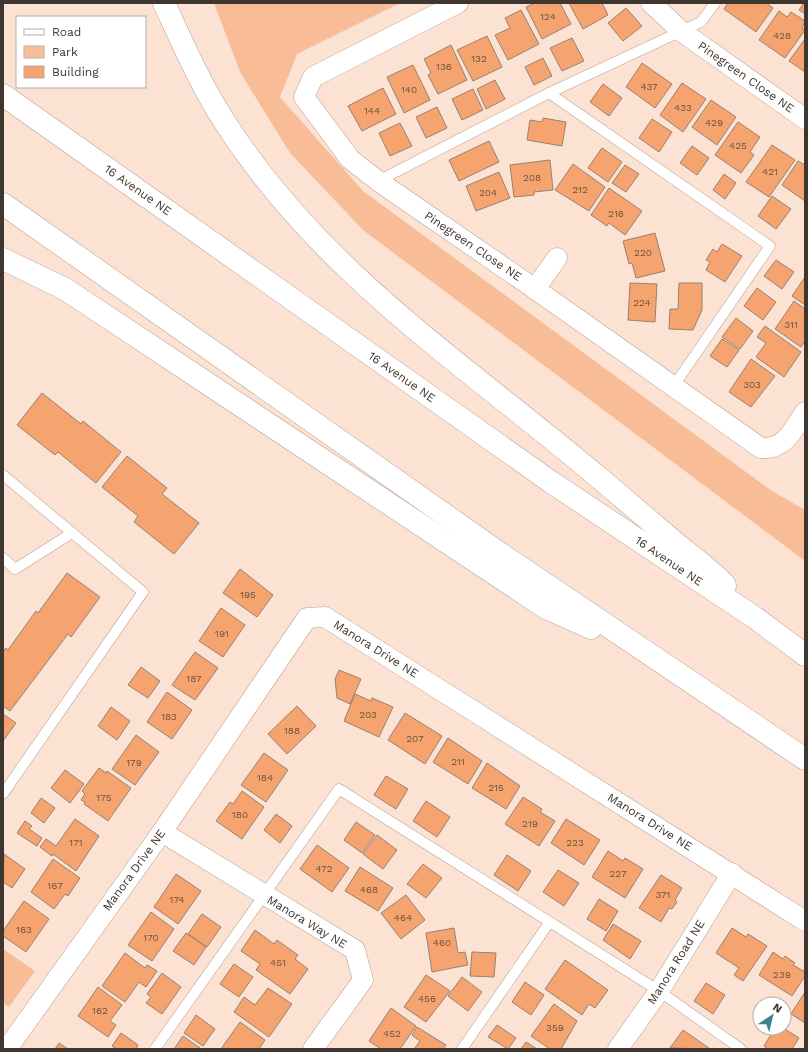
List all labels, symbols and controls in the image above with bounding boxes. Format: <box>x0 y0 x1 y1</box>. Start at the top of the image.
house number: 124 <box>540 11 556 22</box>
legend <box>16 16 146 88</box>
text: Road <box>52 25 81 39</box>
house number: 428 <box>773 30 791 41</box>
street label: Pinegreen Close NE <box>695 39 797 116</box>
text: Park <box>52 45 78 59</box>
house number: 132 <box>471 53 487 64</box>
house number: 136 <box>436 61 452 72</box>
text: Building <box>52 65 99 79</box>
house number: 437 <box>640 81 658 92</box>
house number: 140 <box>401 84 417 95</box>
house number: 433 <box>674 102 692 113</box>
house number: 144 <box>364 105 380 116</box>
house number: 429 <box>705 117 723 128</box>
house number: 425 <box>729 140 747 151</box>
street label: 16 Avenue NE <box>102 162 174 218</box>
house number: 421 <box>762 166 778 177</box>
house number: 208 <box>523 172 541 183</box>
house number: 212 <box>572 184 588 195</box>
house number: 204 <box>479 187 497 198</box>
street label: Pinegreen Close NE <box>422 208 525 284</box>
house number: 216 <box>608 208 624 219</box>
house number: 220 <box>634 247 652 258</box>
house number: 224 <box>633 297 651 308</box>
house number: 311 <box>784 319 798 330</box>
street label: 16 Avenue NE <box>366 349 438 405</box>
house number: 303 <box>743 379 761 390</box>
street label: 16 Avenue NE <box>633 533 706 589</box>
house number: 195 <box>240 589 256 600</box>
street label: Manora Drive NE <box>331 617 421 681</box>
house number: 191 <box>215 628 229 639</box>
house number: 187 <box>186 673 202 684</box>
house number: 203 <box>359 709 377 720</box>
house number: 183 <box>161 711 177 722</box>
house number: 188 <box>284 725 300 736</box>
house number: 207 <box>406 733 424 744</box>
house number: 211 <box>451 756 465 767</box>
house number: 179 <box>126 757 142 768</box>
house number: 184 <box>257 772 273 783</box>
house number: 215 <box>488 782 504 793</box>
street label: Manora Drive NE <box>605 790 695 854</box>
house number: 175 <box>96 792 112 803</box>
house number: 180 <box>232 809 248 820</box>
house number: 219 <box>522 818 538 829</box>
street label: Manora Drive NE <box>100 826 168 913</box>
house number: 171 <box>69 837 83 848</box>
house number: 223 <box>566 837 584 848</box>
house number: 472 <box>315 863 333 874</box>
house number: 227 <box>609 868 627 879</box>
house number: 167 <box>47 880 63 891</box>
house number: 468 <box>360 884 378 895</box>
house number: 371 <box>656 889 670 900</box>
street label: Manora Way NE <box>265 893 350 952</box>
house number: 174 <box>170 894 184 905</box>
house number: 464 <box>394 912 412 923</box>
street label: Manora Road NE <box>644 917 708 1007</box>
house number: 163 <box>16 924 32 935</box>
house number: 170 <box>143 932 159 943</box>
house number: 460 <box>433 937 451 948</box>
house number: 451 <box>270 957 286 968</box>
house number: 239 <box>773 969 791 980</box>
house number: 456 <box>418 993 436 1004</box>
north arrow <box>752 996 792 1036</box>
text: N <box>770 1001 785 1016</box>
house number: 162 <box>92 1005 108 1016</box>
house number: 359 <box>546 1022 564 1033</box>
house number: 452 <box>383 1028 401 1039</box>

